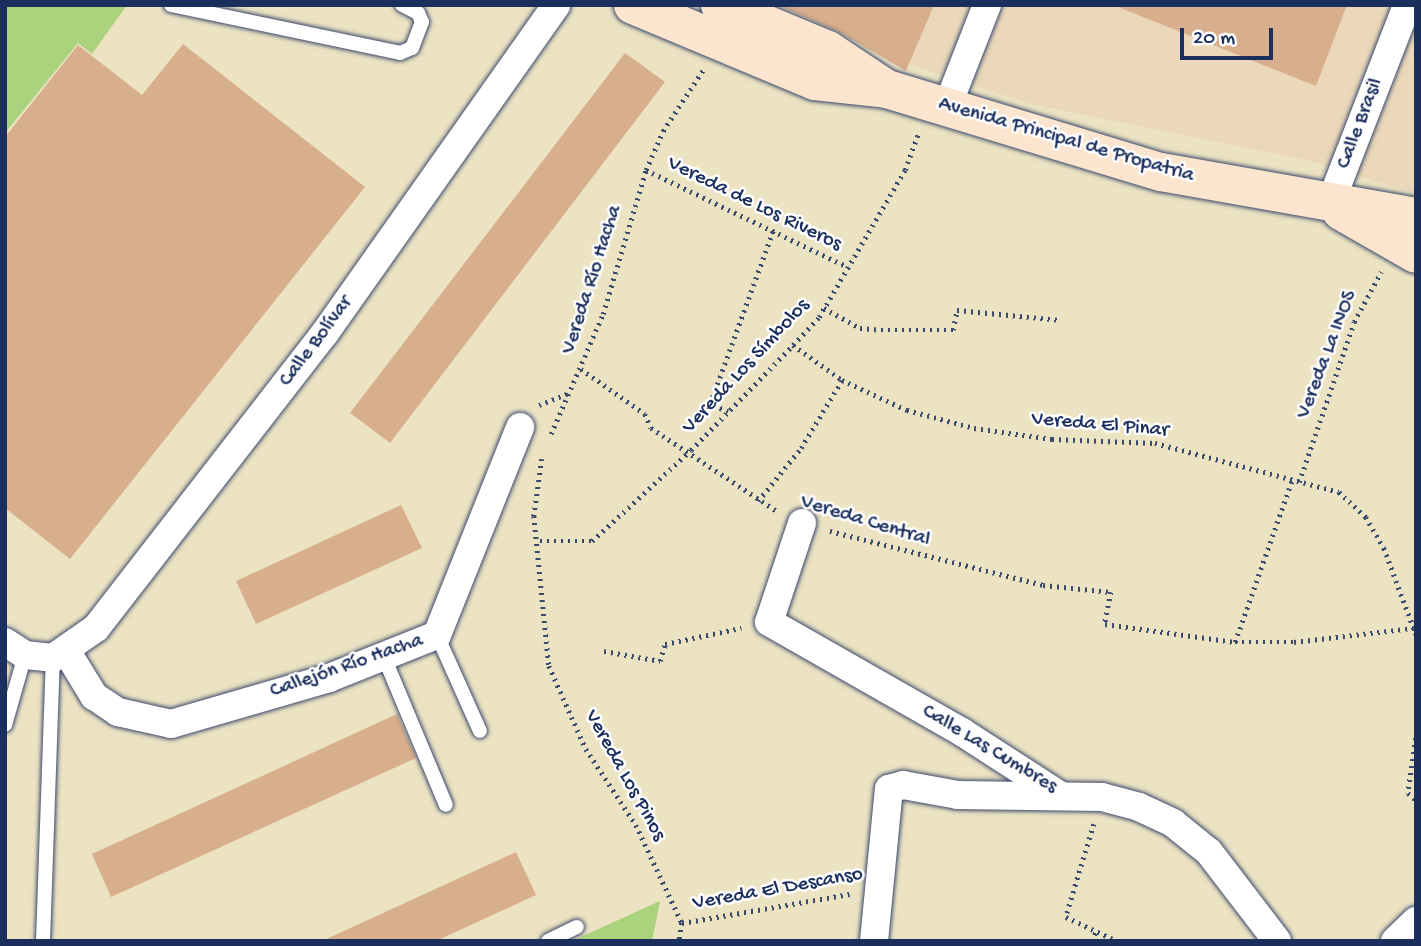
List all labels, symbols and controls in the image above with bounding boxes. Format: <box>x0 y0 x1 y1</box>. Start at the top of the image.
scale bar <box>1183 14 1276 58</box>
text: 20 m <box>1193 27 1235 52</box>
street label: Calle Brasil <box>1332 75 1390 173</box>
street label: Avenida Principal de Propatria <box>935 92 1197 190</box>
street label: Vereda de Los Riveros <box>663 152 845 258</box>
street label: Vereda Río Hacha <box>557 202 629 358</box>
street label: Vereda La INOS <box>1292 287 1364 423</box>
street label: Calle Bolívar <box>275 292 359 392</box>
street label: Vereda Los Símbolos <box>678 294 816 440</box>
street label: Vereda El Pinar <box>1030 407 1170 445</box>
street label: Vereda Central <box>797 490 933 554</box>
street label: Callejón Río Hacha <box>267 629 427 705</box>
street label: Calle Las Cumbres <box>917 700 1061 800</box>
street label: Vereda Los Pinos <box>578 706 670 846</box>
street label: Vereda El Descanso <box>691 863 865 917</box>

